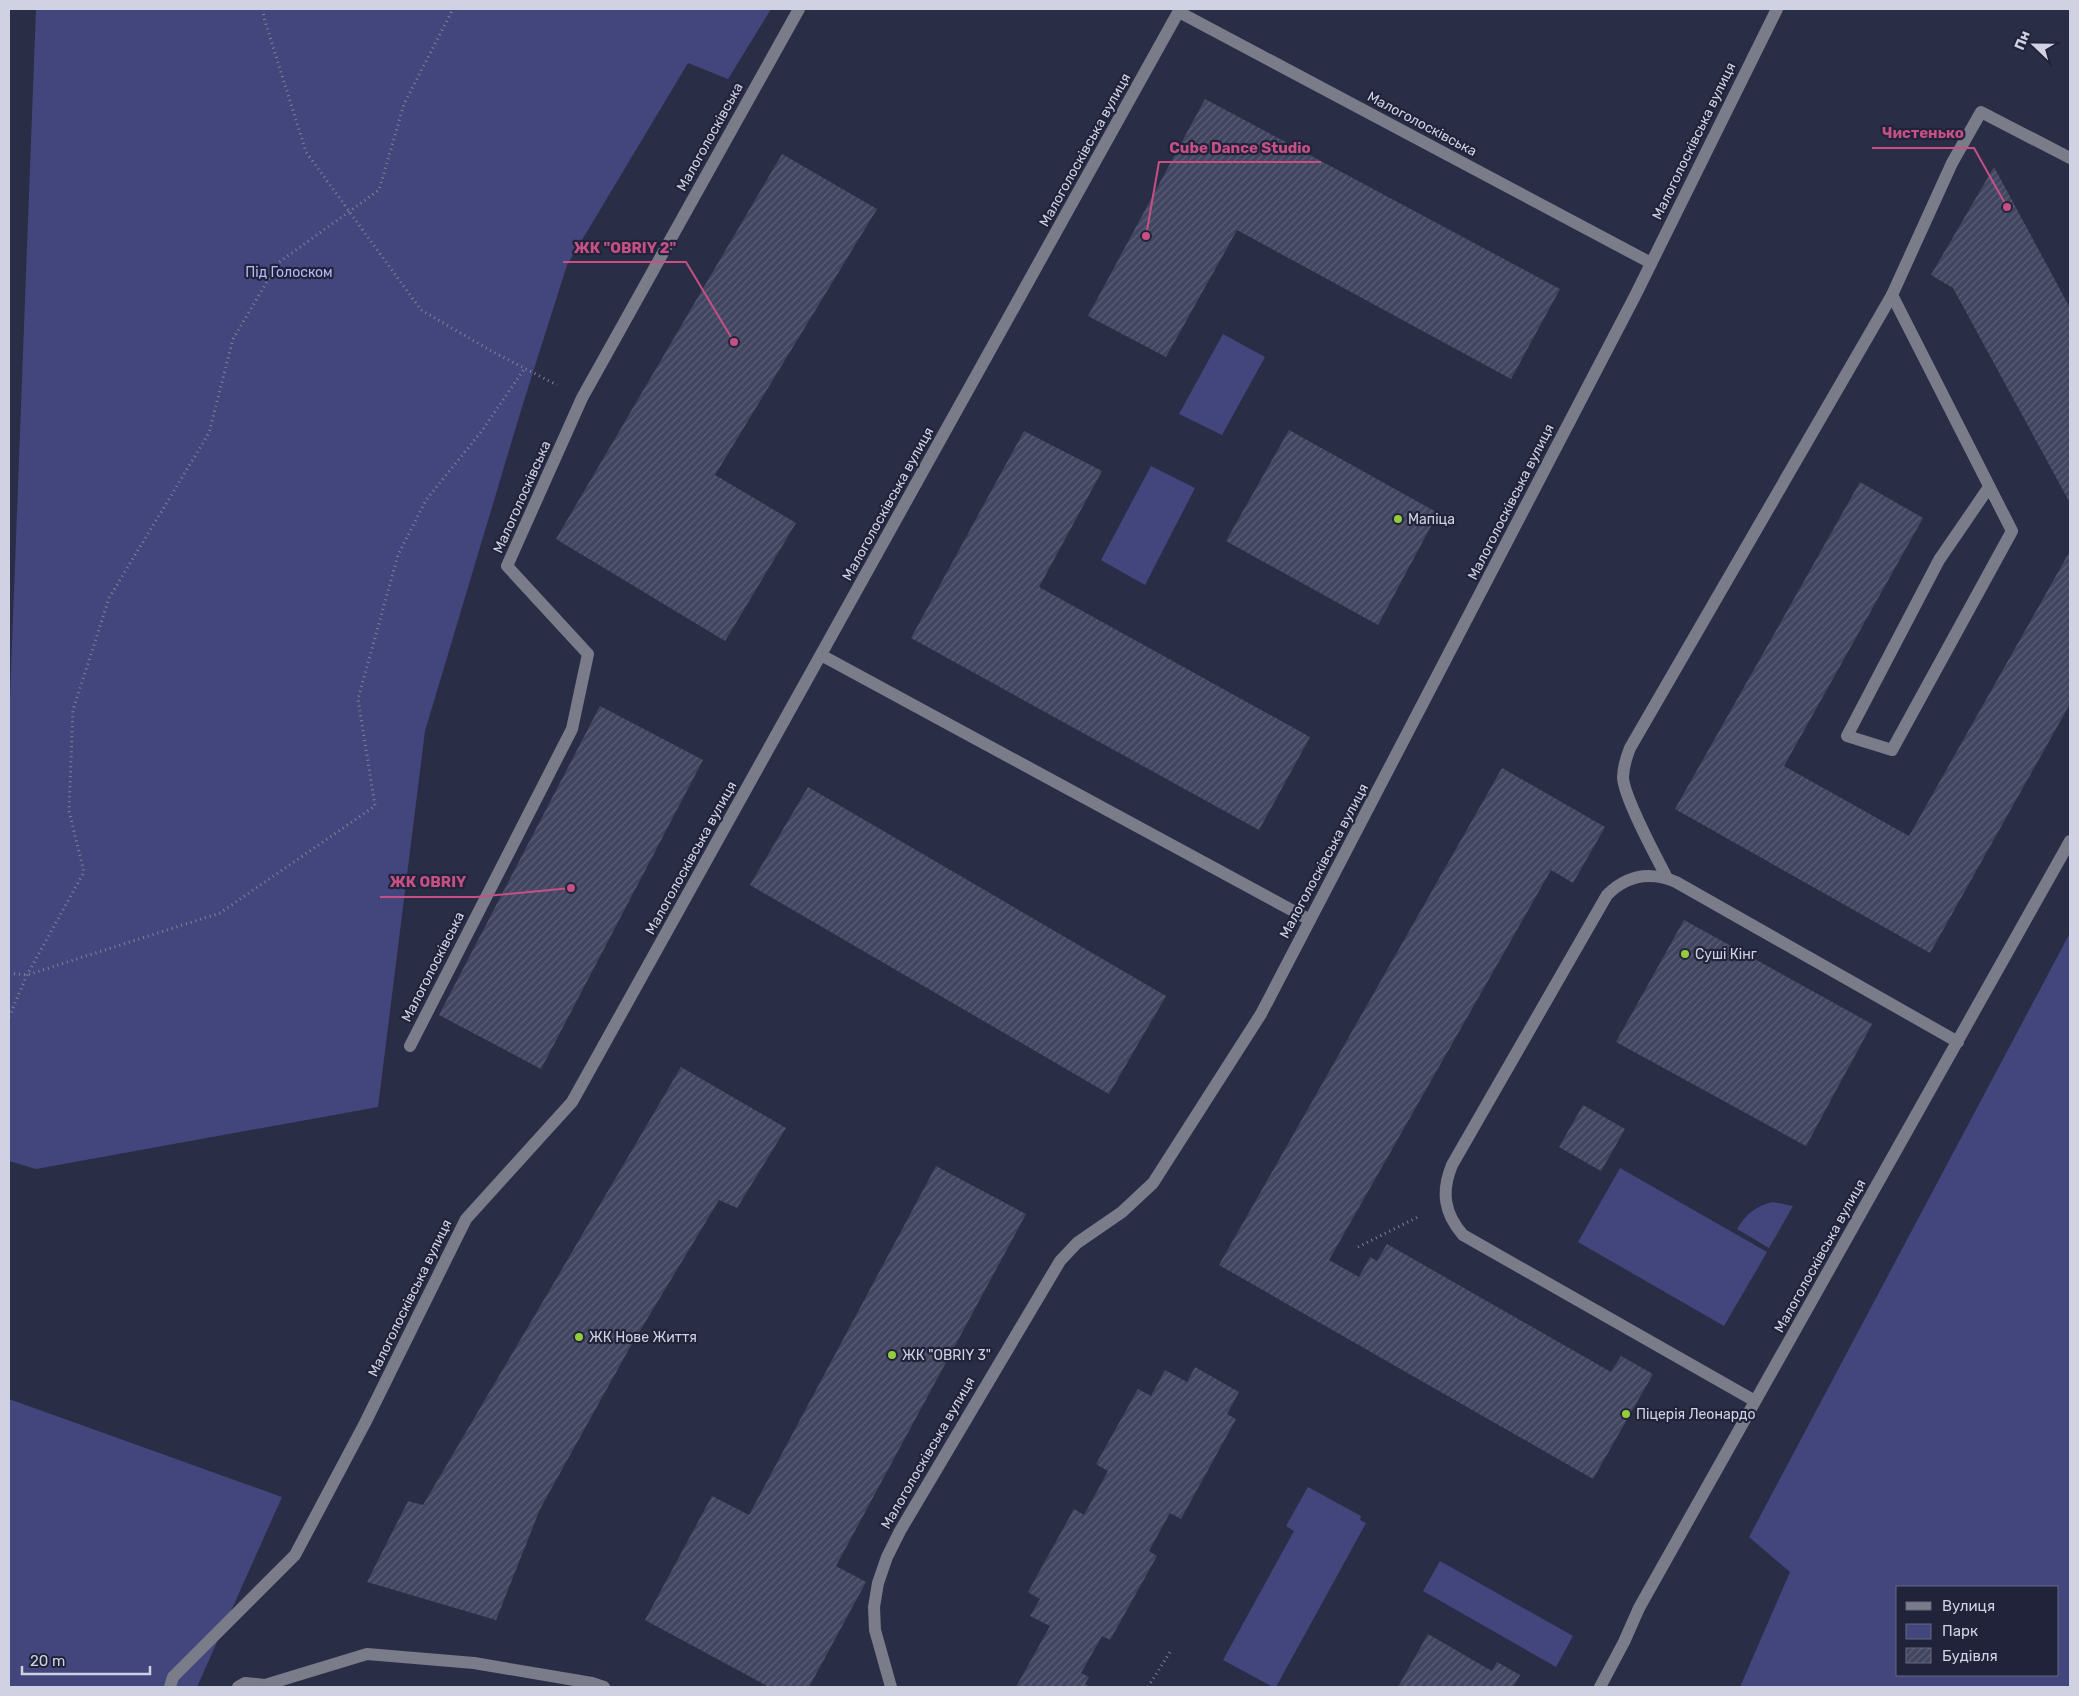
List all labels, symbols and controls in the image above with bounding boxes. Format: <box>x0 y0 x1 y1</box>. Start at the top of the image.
north arrow <box>2009 20 2059 70</box>
text: Пн <box>2011 28 2034 52</box>
street label: Малоголосківська вулиця <box>1648 60 1740 222</box>
street label: Малоголосківська вулиця <box>1036 70 1134 230</box>
street label: Малоголосківська <box>673 80 747 194</box>
street label: Малоголосківська <box>1364 88 1480 160</box>
callout: Чистенько <box>1872 118 1974 148</box>
text: Чистенько <box>1882 124 1964 142</box>
callout: Cube Dance Studio <box>1159 132 1321 162</box>
text: Cube Dance Studio <box>1169 139 1311 157</box>
callout: ЖК "OBRIY 2" <box>563 232 686 262</box>
text: ЖК "OBRIY 2" <box>574 239 676 257</box>
park label: Під Голоском <box>245 264 333 281</box>
street label: Малоголосківська вулиця <box>1464 421 1558 583</box>
street label: Малоголосківська вулиця <box>839 424 937 584</box>
street label: Малоголосківська <box>490 438 554 556</box>
place label: Мапіца <box>1408 511 1455 528</box>
marker: Мапіца <box>1392 513 1404 525</box>
street label: Малоголосківська вулиця <box>642 778 740 938</box>
street label: Малоголосківська вулиця <box>1276 781 1372 941</box>
callout: ЖК OBRIY <box>380 867 476 897</box>
text: ЖК OBRIY <box>390 873 466 891</box>
street label: Малоголосківська <box>398 909 468 1025</box>
place label: Суші Кінг <box>1695 946 1757 963</box>
marker: Суші Кінг <box>1679 948 1691 960</box>
street label: Малоголосківська вулиця <box>1771 1176 1869 1336</box>
street label: Малоголосківська вулиця <box>364 1217 456 1379</box>
place label: ЖК Нове Життя <box>589 1329 697 1346</box>
marker: ЖК Нове Життя <box>573 1331 585 1343</box>
place label: ЖК "OBRIY 3" <box>902 1347 991 1364</box>
marker: ЖК "OBRIY 3" <box>886 1349 898 1361</box>
street label: Малоголосківська вулиця <box>877 1374 979 1532</box>
place label: Піцерія Леонардо <box>1636 1406 1755 1423</box>
marker: Піцерія Леонардо <box>1620 1408 1632 1420</box>
legend <box>1896 1586 2059 1676</box>
text: Вулиця <box>1942 1597 1995 1615</box>
text: Парк <box>1942 1622 1978 1640</box>
scale bar <box>22 1644 150 1676</box>
text: Будівля <box>1942 1647 1998 1665</box>
text: 20 m <box>30 1652 65 1670</box>

